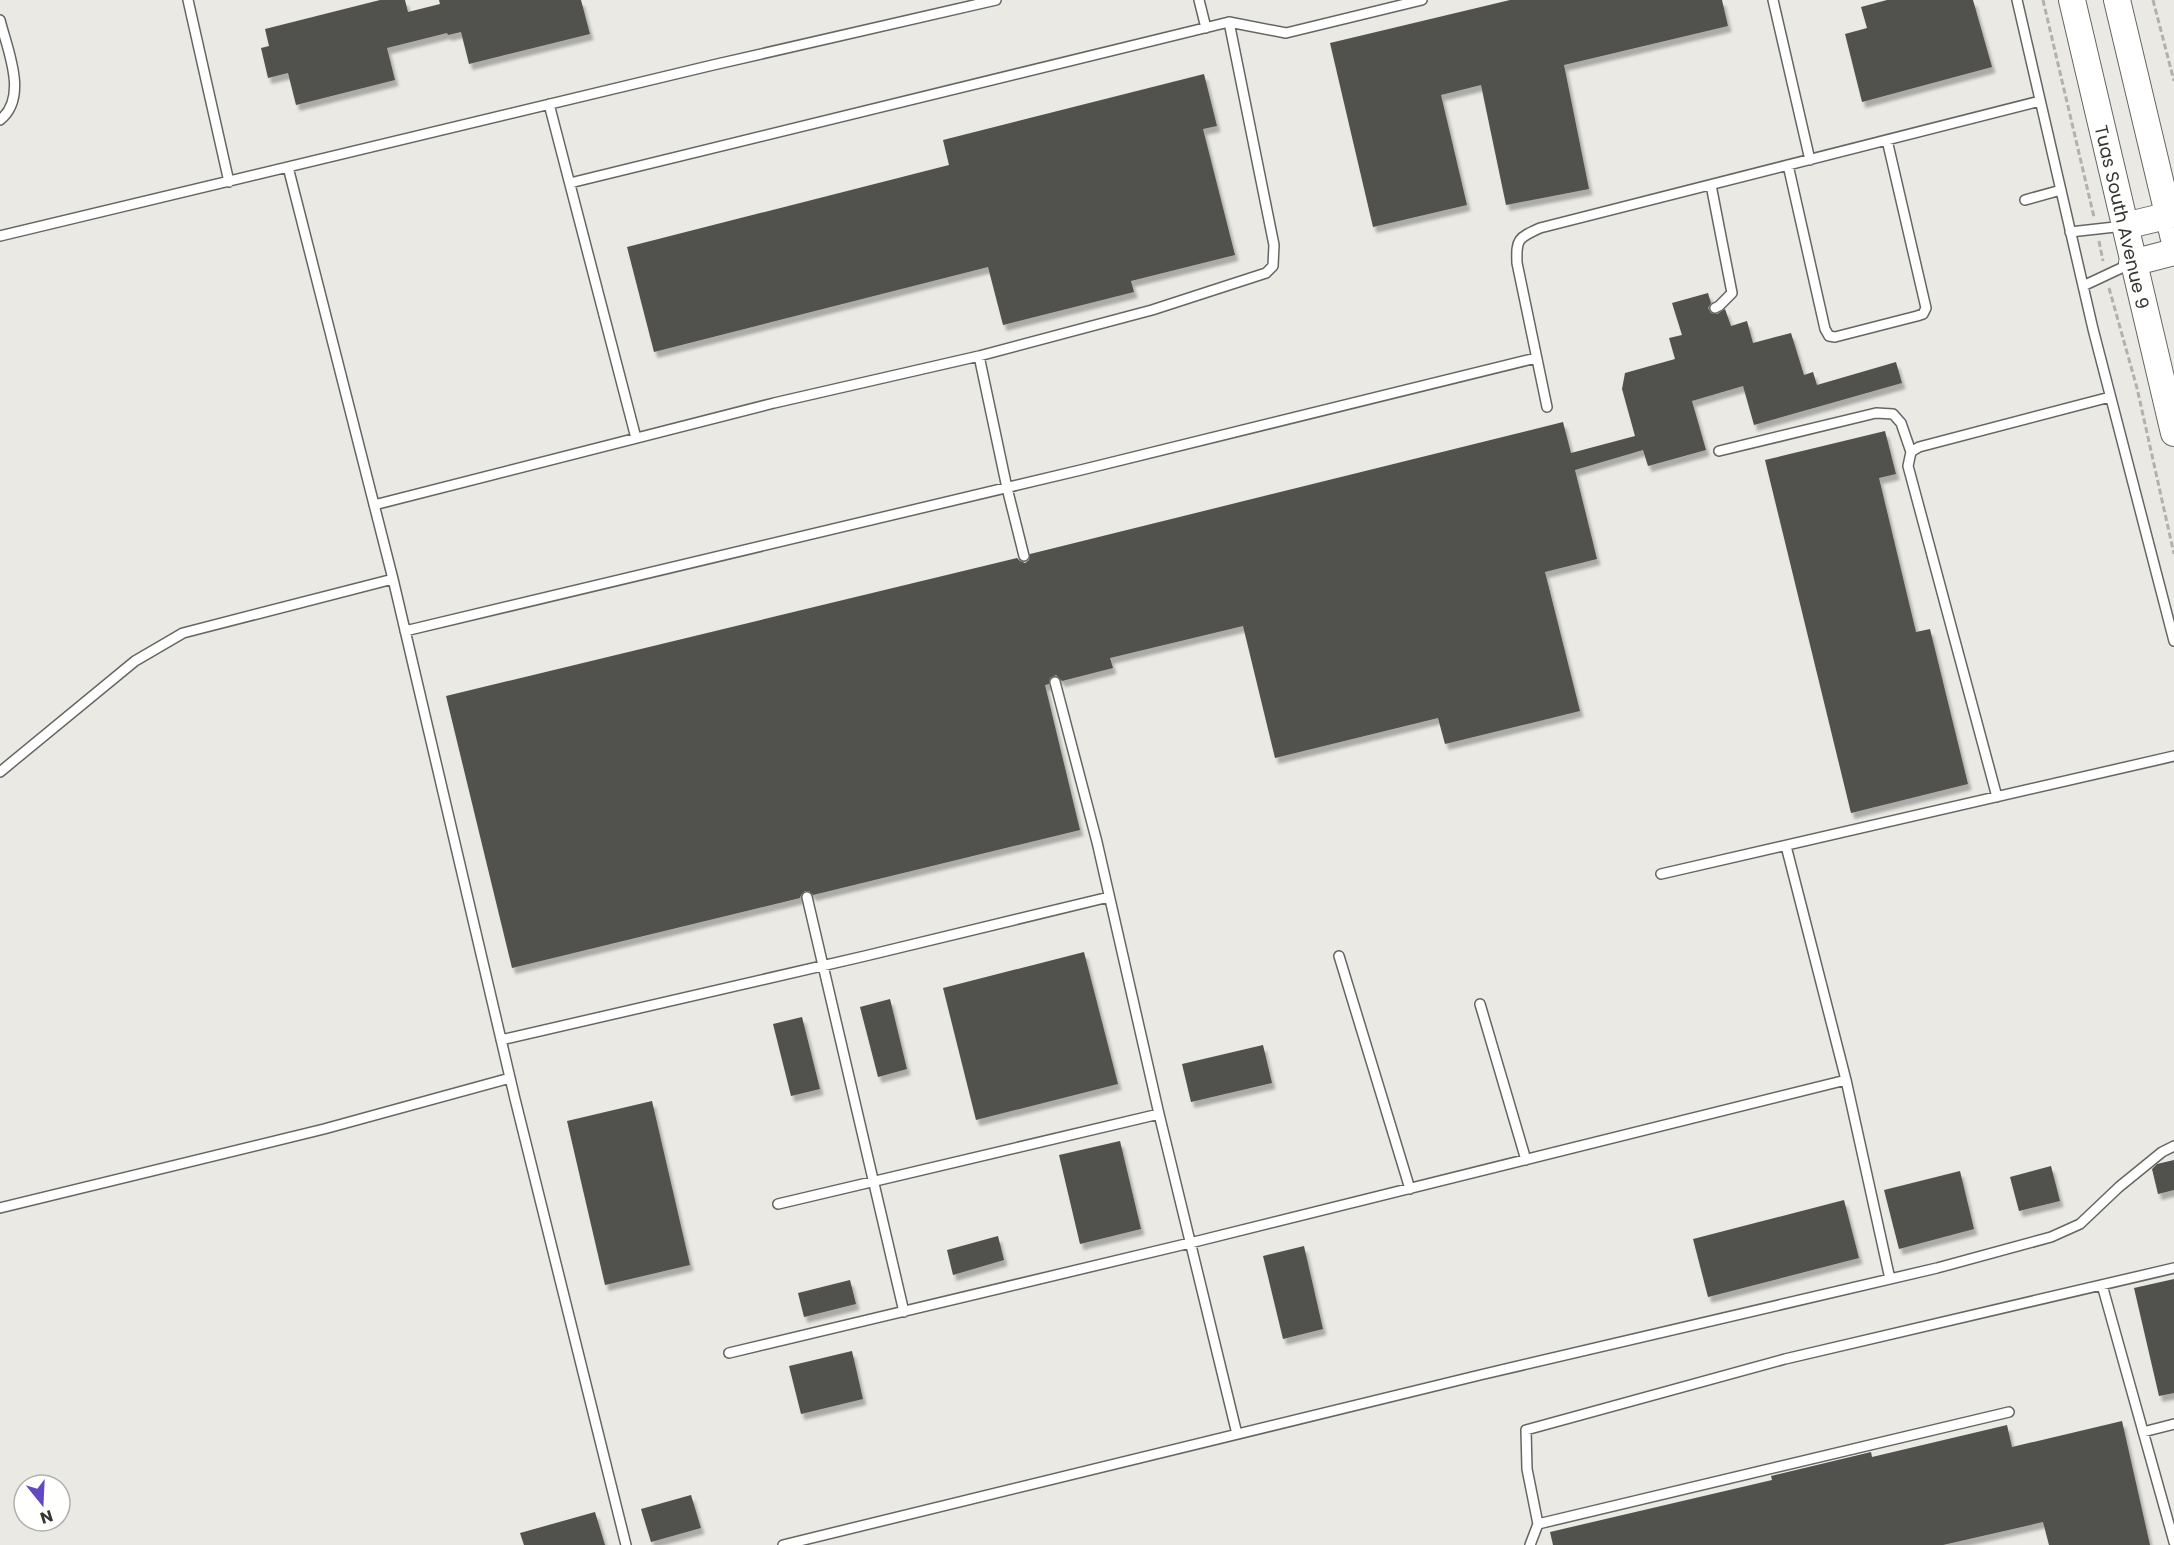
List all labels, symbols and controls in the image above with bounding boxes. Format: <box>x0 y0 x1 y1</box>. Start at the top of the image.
street label: Tuas South Avenue 9 <box>2089 123 2155 311</box>
north arrow <box>12 1473 72 1533</box>
text: N <box>37 1504 56 1530</box>

